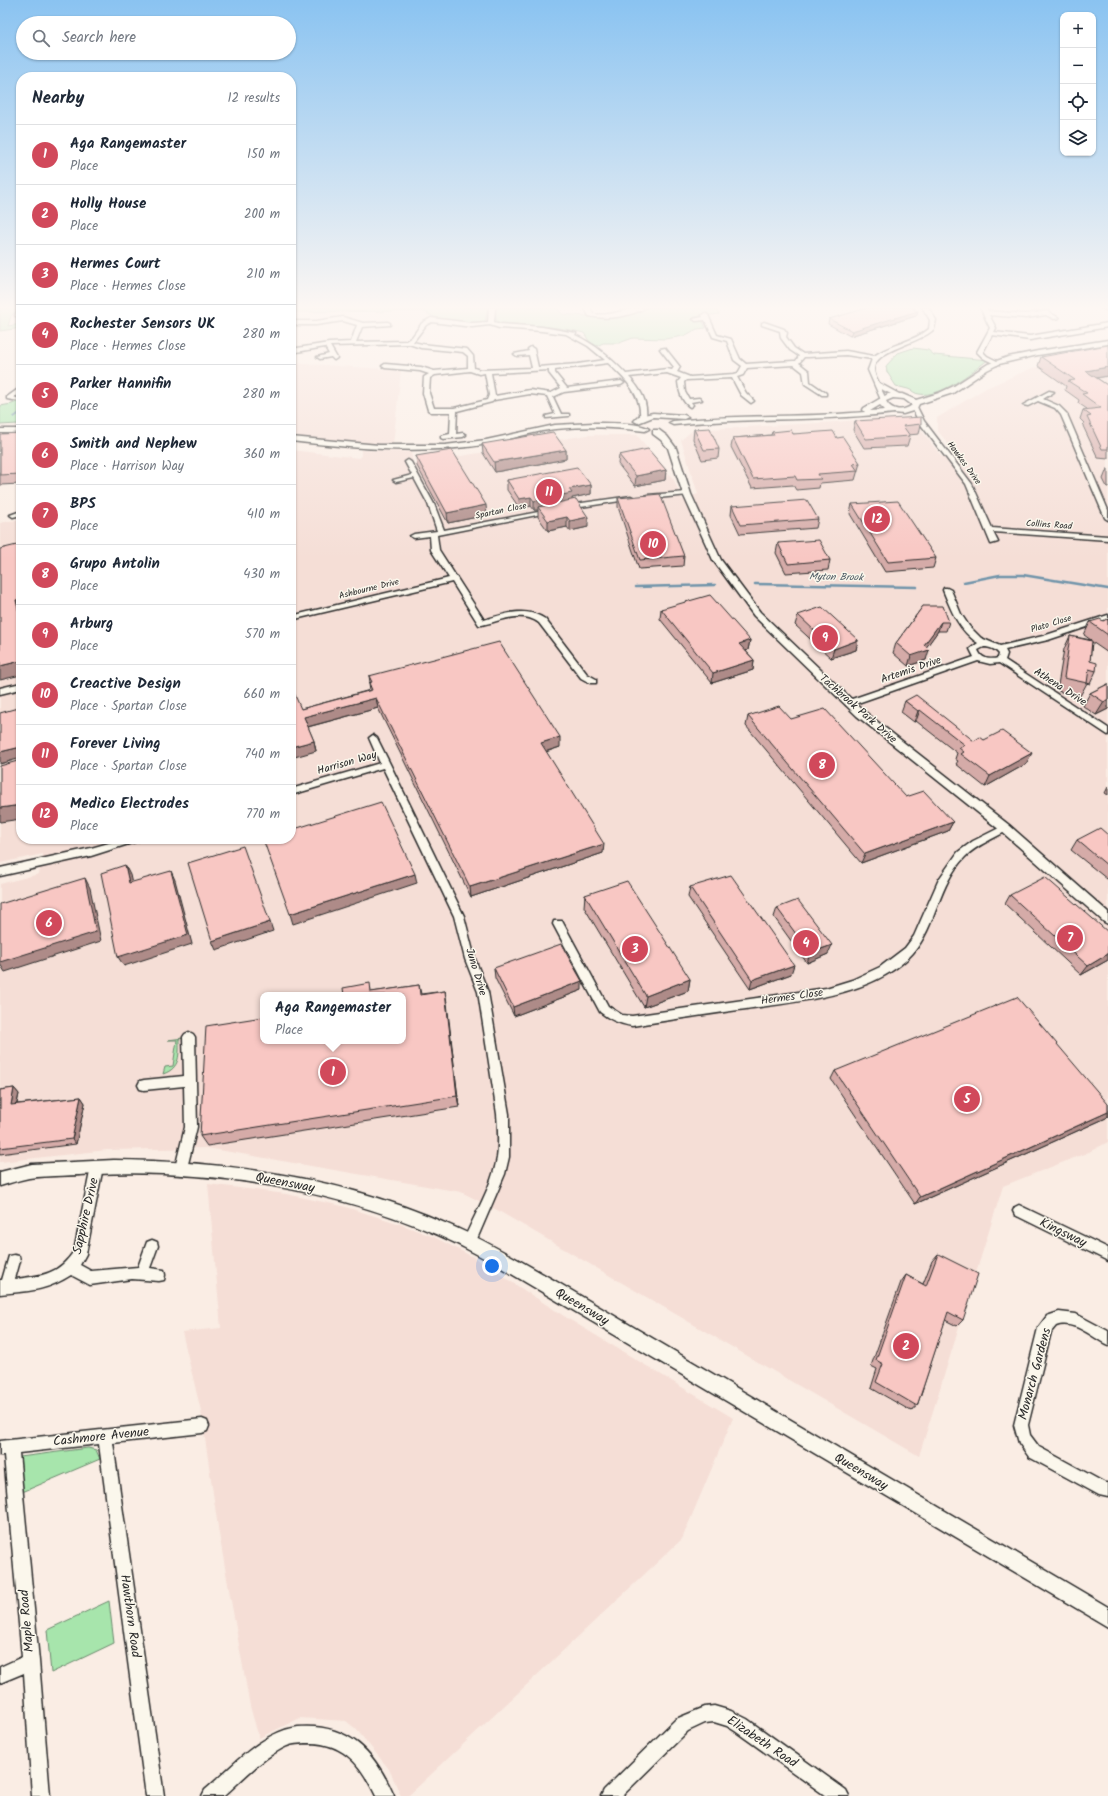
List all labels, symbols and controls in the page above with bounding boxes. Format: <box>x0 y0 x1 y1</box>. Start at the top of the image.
map controls <box>1060 12 1096 156</box>
button: + <box>1060 12 1096 48</box>
search box <box>16 16 296 60</box>
text: Search here <box>62 26 136 50</box>
icon: search <box>30 27 52 49</box>
button: − <box>1060 48 1096 84</box>
button: locate <box>1060 84 1096 120</box>
text: Nearby <box>32 85 84 112</box>
text: 12 results <box>227 88 280 109</box>
button: layers <box>1060 120 1096 156</box>
text: Aga Rangemaster <box>70 132 186 156</box>
text: 1 <box>43 144 47 165</box>
text: 150 m <box>247 144 280 165</box>
text: Place <box>70 156 98 177</box>
text: Holly House <box>70 192 146 216</box>
text: 2 <box>41 204 49 225</box>
text: 200 m <box>244 204 280 225</box>
text: Place <box>70 216 98 237</box>
text: Hermes Court <box>70 252 160 276</box>
text: 3 <box>41 264 49 285</box>
text: 210 m <box>246 264 280 285</box>
text: Place · Hermes Close <box>70 276 186 297</box>
text: Rochester Sensors UK <box>70 312 215 336</box>
text: 4 <box>41 324 49 345</box>
text: 280 m <box>243 324 280 345</box>
text: Place · Hermes Close <box>70 336 186 357</box>
text: Parker Hannifin <box>70 372 171 396</box>
text: 5 <box>42 384 48 405</box>
text: 280 m <box>243 384 280 405</box>
text: Place <box>70 396 98 417</box>
text: Smith and Nephew <box>70 432 197 456</box>
street label: Hawkes Drive <box>943 438 985 488</box>
text: 6 <box>41 444 49 465</box>
text: 360 m <box>243 444 280 465</box>
text: Place · Harrison Way <box>70 456 184 477</box>
pin: 11 <box>536 477 562 507</box>
text: BPS <box>70 492 96 516</box>
street label: Spartan Close <box>474 498 528 524</box>
text: 7 <box>42 504 48 525</box>
text: 410 m <box>247 504 280 525</box>
pin: 12 <box>864 504 890 534</box>
text: Place <box>70 516 98 537</box>
street label: Collins Road <box>1025 516 1073 534</box>
pin: 10 <box>640 529 666 559</box>
text: Grupo Antolin <box>70 552 160 576</box>
text: 8 <box>41 564 49 585</box>
text: 430 m <box>243 564 280 585</box>
water label: Myton Brook <box>809 569 864 585</box>
street label: Ashbourne Drive <box>337 574 401 604</box>
text: Place <box>70 576 98 597</box>
street label: Plato Close <box>1029 611 1073 637</box>
text: Arburg <box>70 612 113 636</box>
pin: 9 <box>812 623 838 653</box>
text: 9 <box>42 624 48 645</box>
text: 570 m <box>245 624 280 645</box>
text: Place <box>70 636 98 657</box>
street label: Artemis Drive <box>878 651 944 689</box>
street label: Athena Drive <box>1030 663 1090 711</box>
street label: Tachbrook Park Drive <box>815 670 901 748</box>
text: Creactive Design <box>70 672 181 696</box>
text: 10 <box>40 684 50 705</box>
text: 660 m <box>243 684 280 705</box>
text: Place · Spartan Close <box>70 696 187 717</box>
text: Forever Living <box>70 732 160 756</box>
text: 11 <box>41 744 49 765</box>
text: 740 m <box>245 744 280 765</box>
street label: Harrison Way <box>315 746 380 780</box>
pin: 8 <box>809 750 835 780</box>
text: Place · Spartan Close <box>70 756 187 777</box>
text: Medico Electrodes <box>70 792 189 816</box>
text: 12 <box>39 804 51 825</box>
text: 770 m <box>246 804 280 825</box>
text: Place <box>70 816 98 837</box>
pin: 6 <box>36 908 62 938</box>
pin: 7 <box>1057 923 1083 953</box>
pin: 4 <box>793 928 819 958</box>
pin: 3 <box>622 934 648 964</box>
street label: Juno Drive <box>460 946 492 998</box>
street label: Hermes Close <box>760 984 824 1010</box>
popup <box>260 992 406 1044</box>
text: Aga Rangemaster <box>275 996 391 1020</box>
text: Place <box>275 1020 303 1041</box>
pin: 1 <box>320 1057 346 1087</box>
pin: 5 <box>954 1084 980 1114</box>
street label: Queensway <box>254 1167 317 1199</box>
street label: Sapphire Drive <box>67 1176 105 1256</box>
street label: Kingsway <box>1036 1213 1091 1254</box>
your location <box>482 1256 502 1276</box>
street label: Queensway <box>551 1283 614 1332</box>
street label: Monarch Gardens <box>1013 1325 1058 1422</box>
pin: 2 <box>893 1331 919 1361</box>
street label: Cashmore Avenue <box>52 1422 150 1452</box>
street label: Queensway <box>830 1448 893 1497</box>
street label: Hawthorn Road <box>114 1573 146 1660</box>
street label: Maple Road <box>14 1588 40 1653</box>
street label: Elizabeth Road <box>722 1710 802 1774</box>

